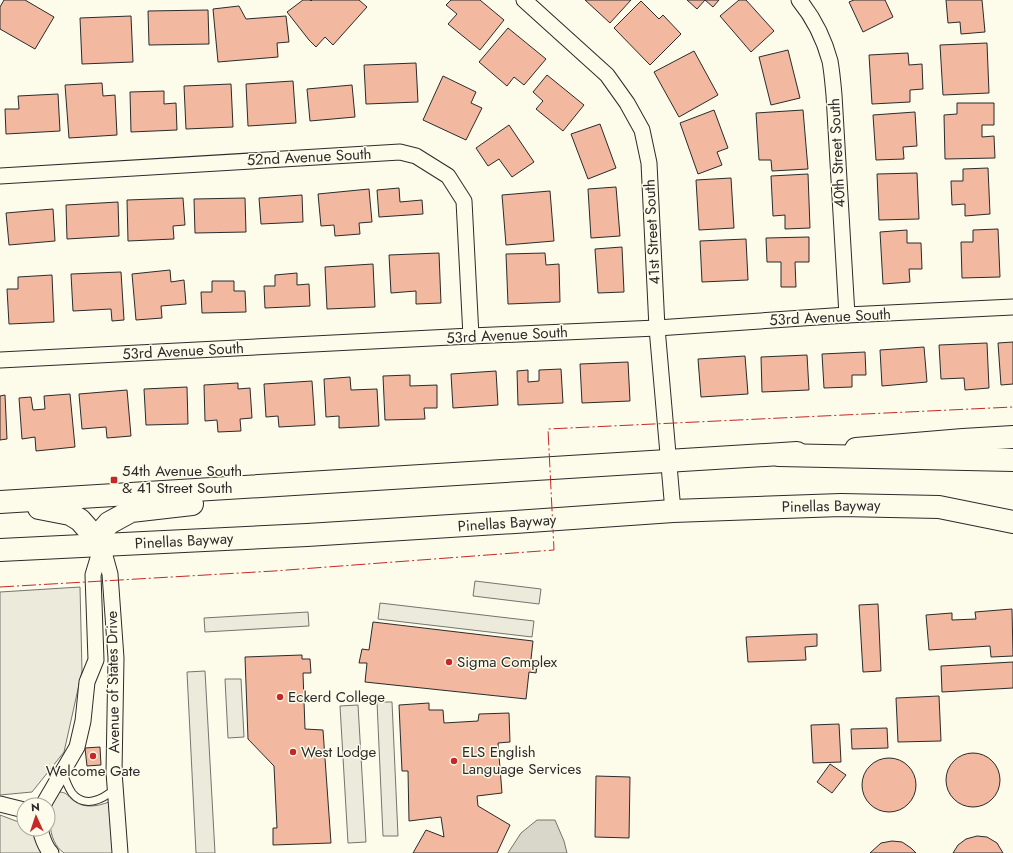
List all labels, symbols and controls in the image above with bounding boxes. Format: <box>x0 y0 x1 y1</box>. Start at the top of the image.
street label: 40th Street South <box>823 98 851 208</box>
street label: 52nd Avenue South <box>246 143 372 171</box>
street label: 41st Street South <box>638 179 666 285</box>
street label: 53rd Avenue South <box>769 303 891 331</box>
street label: 53rd Avenue South <box>446 321 568 349</box>
street label: 53rd Avenue South <box>122 337 244 365</box>
place label: 54th Avenue South & 41 Street South <box>122 460 242 499</box>
marker: 54th Avenue South & 41 Street South <box>109 475 119 485</box>
street label: Pinellas Bayway <box>781 494 881 518</box>
street label: Pinellas Bayway <box>457 509 557 537</box>
street label: Pinellas Bayway <box>134 527 234 555</box>
street label: Avenue of States Drive <box>101 610 125 753</box>
place label: Sigma Complex <box>457 651 558 673</box>
marker: Sigma Complex <box>444 657 454 667</box>
place label: Eckerd College <box>288 686 385 708</box>
marker: Eckerd College <box>275 692 285 702</box>
place label: West Lodge <box>301 741 377 763</box>
place label: ELS English Language Services <box>462 741 581 780</box>
marker: West Lodge <box>288 747 298 757</box>
marker: Welcome Gate <box>88 751 98 761</box>
marker: ELS English Language Services <box>449 756 459 766</box>
place label: Welcome Gate <box>46 760 140 782</box>
north arrow <box>16 797 56 837</box>
text: N <box>31 799 40 815</box>

